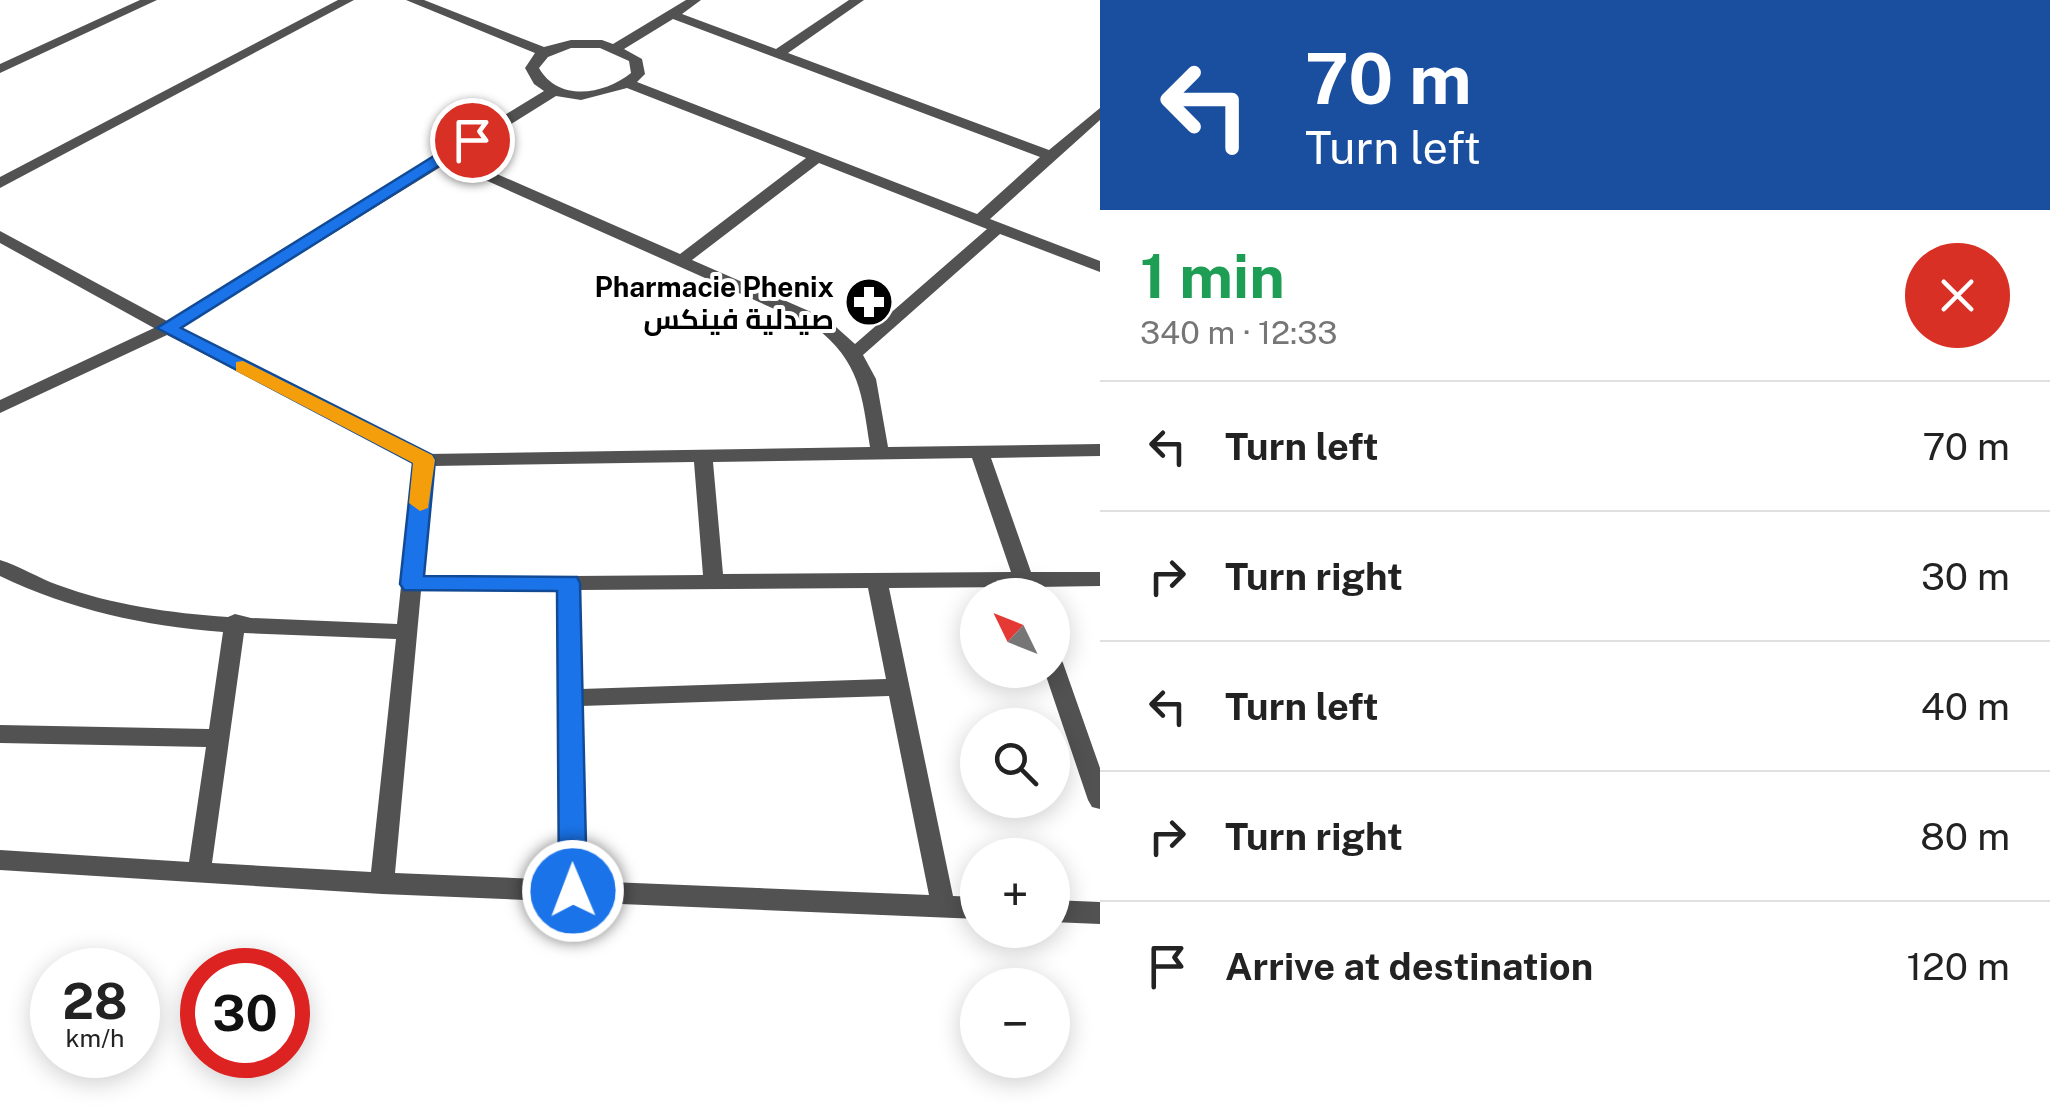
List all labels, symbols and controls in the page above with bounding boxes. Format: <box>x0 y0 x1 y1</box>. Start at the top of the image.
text: 70 m <box>1305 37 1472 120</box>
icon: left <box>1140 40 1270 170</box>
pin <box>430 98 515 183</box>
icon: arrive <box>445 113 500 168</box>
text: Turn left <box>1305 121 1481 174</box>
text: 1 min <box>1140 241 1285 312</box>
button: close <box>1905 243 2010 348</box>
place label: Pharmacie Phenix صيدلية فينكس <box>594 270 834 336</box>
pharmacy icon: Pharmacie Phenix صيدلية فينكس <box>843 276 895 328</box>
text: 340 m · 12:33 <box>1140 314 1337 351</box>
icon: left <box>1140 419 1195 474</box>
text: Turn left <box>1225 424 1379 469</box>
text: 70 m <box>1923 424 2010 469</box>
icon: right <box>1140 549 1195 604</box>
text: Turn right <box>1225 554 1403 599</box>
text: 30 m <box>1921 554 2010 599</box>
north arrow <box>960 578 1070 688</box>
map controls <box>960 578 1070 1078</box>
icon: left <box>1140 679 1195 734</box>
text: Turn left <box>1225 684 1379 729</box>
text: 40 m <box>1921 684 2010 729</box>
button: search <box>960 708 1070 818</box>
icon: right <box>1140 809 1195 864</box>
text: Turn right <box>1225 814 1403 859</box>
text: 80 m <box>1920 814 2010 859</box>
button: + <box>960 838 1070 948</box>
position arrow <box>521 839 625 943</box>
icon: arrive <box>1140 939 1195 994</box>
text: Arrive at destination <box>1225 944 1593 989</box>
text: 120 m <box>1907 944 2010 989</box>
speed limit sign: 30 <box>180 948 310 1078</box>
button: − <box>960 968 1070 1078</box>
text: 28 <box>62 971 128 1030</box>
text: km/h <box>66 1023 124 1053</box>

